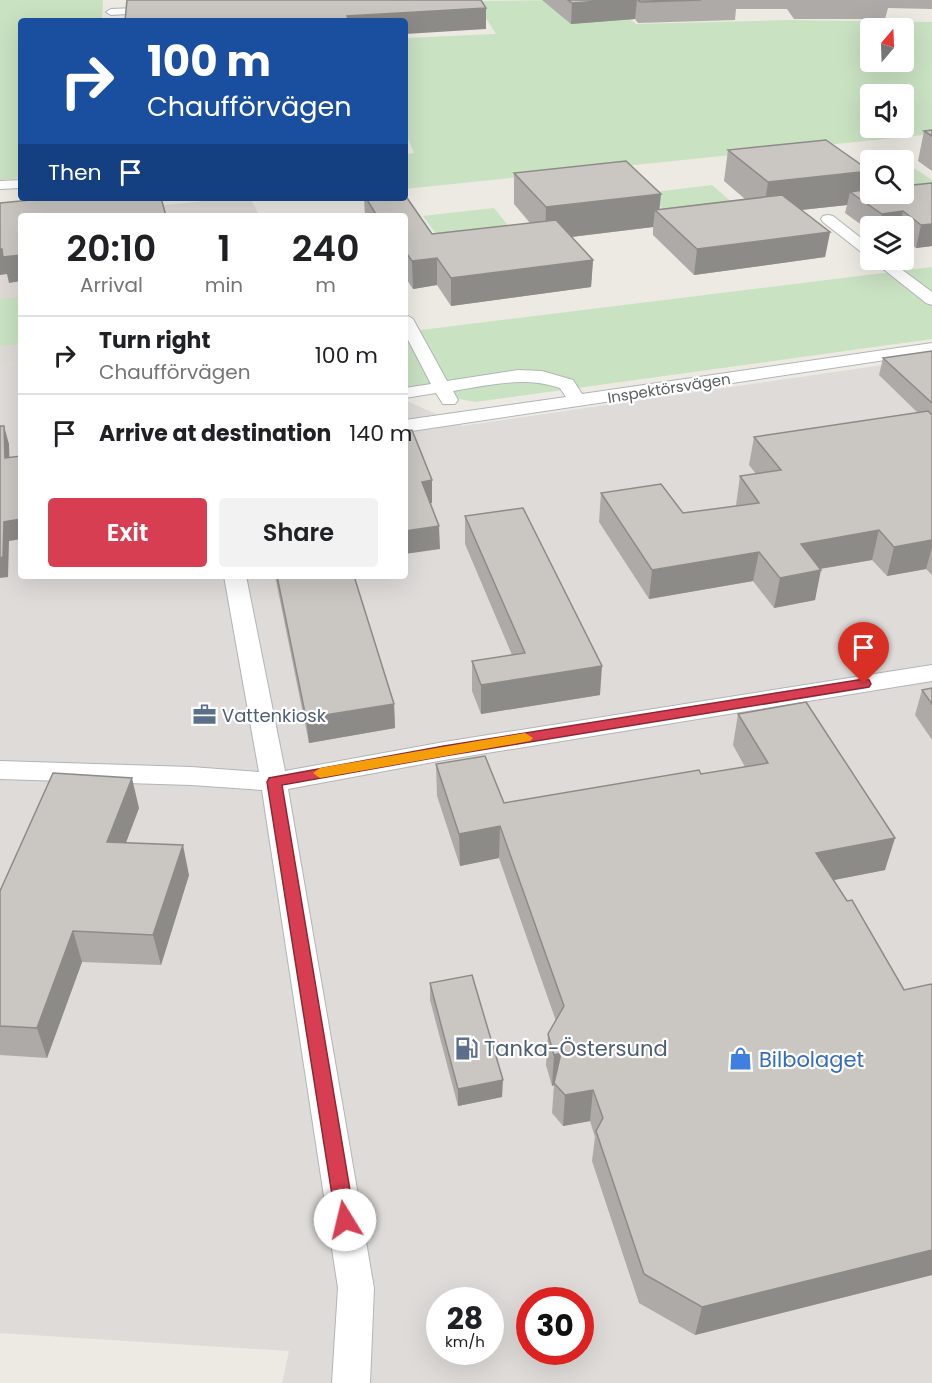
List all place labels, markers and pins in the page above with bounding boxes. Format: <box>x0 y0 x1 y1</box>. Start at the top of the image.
pin <box>838 622 889 684</box>
office icon: Vattenkiosk <box>191 702 217 728</box>
place label: Vattenkiosk <box>222 703 327 728</box>
place label: Tanka-Östersund <box>484 1034 668 1063</box>
fuel station icon: Tanka-Östersund <box>453 1035 479 1061</box>
place label: Bilbolaget <box>759 1045 864 1074</box>
shop icon: Bilbolaget <box>728 1046 754 1072</box>

